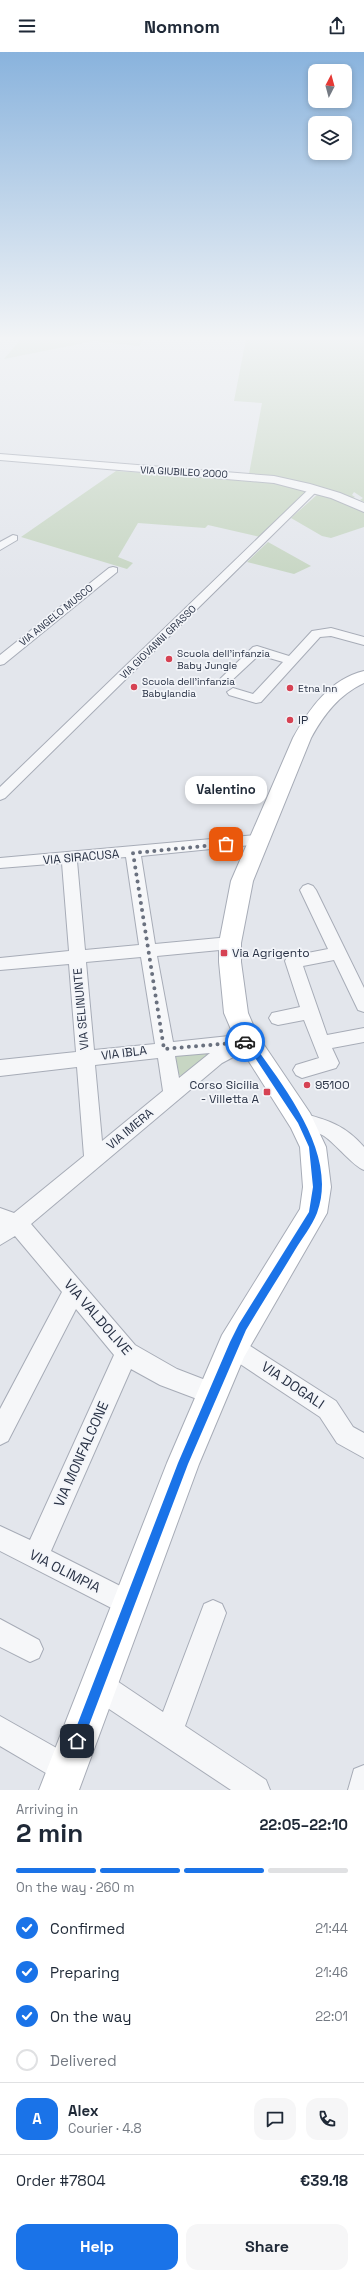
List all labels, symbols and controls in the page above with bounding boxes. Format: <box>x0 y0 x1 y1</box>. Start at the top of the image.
icon: menu <box>16 15 38 37</box>
text: Nomnom <box>144 15 220 38</box>
icon: share <box>326 15 348 37</box>
north arrow <box>308 64 352 108</box>
map controls <box>308 64 352 160</box>
button: layers <box>308 116 352 160</box>
street label: VIA GIUBILEO 2000 <box>140 463 228 481</box>
street label: VIA ANGELO MUSCO <box>16 581 96 649</box>
street label: VIA GIOVANNI GRASSO <box>117 602 199 682</box>
place label: Scuola dell'infanzia Baby Jungle <box>177 647 270 672</box>
marker: Scuola dell'infanzia Baby Jungle <box>164 654 174 664</box>
place label: Scuola dell'infanzia Babylandia <box>142 675 235 700</box>
marker: Scuola dell'infanzia Babylandia <box>129 682 139 692</box>
place label: Etna Inn <box>298 682 337 695</box>
marker: Etna Inn <box>285 683 295 693</box>
place label: IP <box>298 712 308 728</box>
marker: IP <box>285 715 295 725</box>
callout: Valentino <box>185 776 267 804</box>
text: Valentino <box>196 781 256 798</box>
pin <box>209 827 243 861</box>
icon: bag <box>215 833 237 855</box>
street label: VIA SIRACUSA <box>42 846 120 868</box>
place label: Via Agrigento <box>232 945 310 961</box>
marker: Via Agrigento <box>219 948 229 958</box>
street label: VIA SELINUNTE <box>69 967 93 1051</box>
courier <box>225 1022 265 1062</box>
icon: car <box>234 1031 256 1053</box>
street label: VIA IBLA <box>100 1042 148 1064</box>
place label: Corso Sicilia - Villetta A <box>189 1077 259 1107</box>
place label: 95100 <box>315 1077 350 1093</box>
marker: 95100 <box>302 1080 312 1090</box>
marker: Corso Sicilia - Villetta A <box>262 1087 272 1097</box>
street label: VIA IMERA <box>103 1105 157 1153</box>
street label: VIA VALDOLIVE <box>60 1275 136 1359</box>
street label: VIA DOGALI <box>258 1357 328 1413</box>
street label: VIA MONFALCONE <box>50 1398 112 1510</box>
street label: VIA OLIMPIA <box>26 1545 104 1597</box>
pin <box>60 1724 94 1758</box>
icon: home <box>66 1730 88 1752</box>
text: Arriving in <box>16 1801 78 1818</box>
text: 22:05–22:10 <box>259 1815 348 1834</box>
text: 2 min <box>16 1816 83 1850</box>
text: On the way · 260 m <box>16 1879 134 1896</box>
icon: check <box>16 1917 38 1939</box>
text: Confirmed <box>50 1919 125 1938</box>
text: 21:44 <box>315 1920 348 1937</box>
icon: check <box>16 1961 38 1983</box>
text: Preparing <box>50 1963 120 1982</box>
text: 21:46 <box>315 1964 348 1981</box>
icon: check <box>16 2005 38 2027</box>
text: On the way <box>50 2007 131 2026</box>
text: 22:01 <box>315 2008 348 2025</box>
text: Delivered <box>50 2051 117 2070</box>
button: chat <box>254 2098 296 2140</box>
button: phone <box>306 2098 348 2140</box>
text: Alex <box>68 2101 99 2120</box>
text: A <box>32 2109 42 2128</box>
text: Courier · 4.8 <box>68 2120 142 2137</box>
text: Order #7804 <box>16 2171 106 2190</box>
text: €39.18 <box>300 2171 348 2190</box>
button: Help <box>16 2224 178 2270</box>
button: Share <box>186 2224 348 2270</box>

